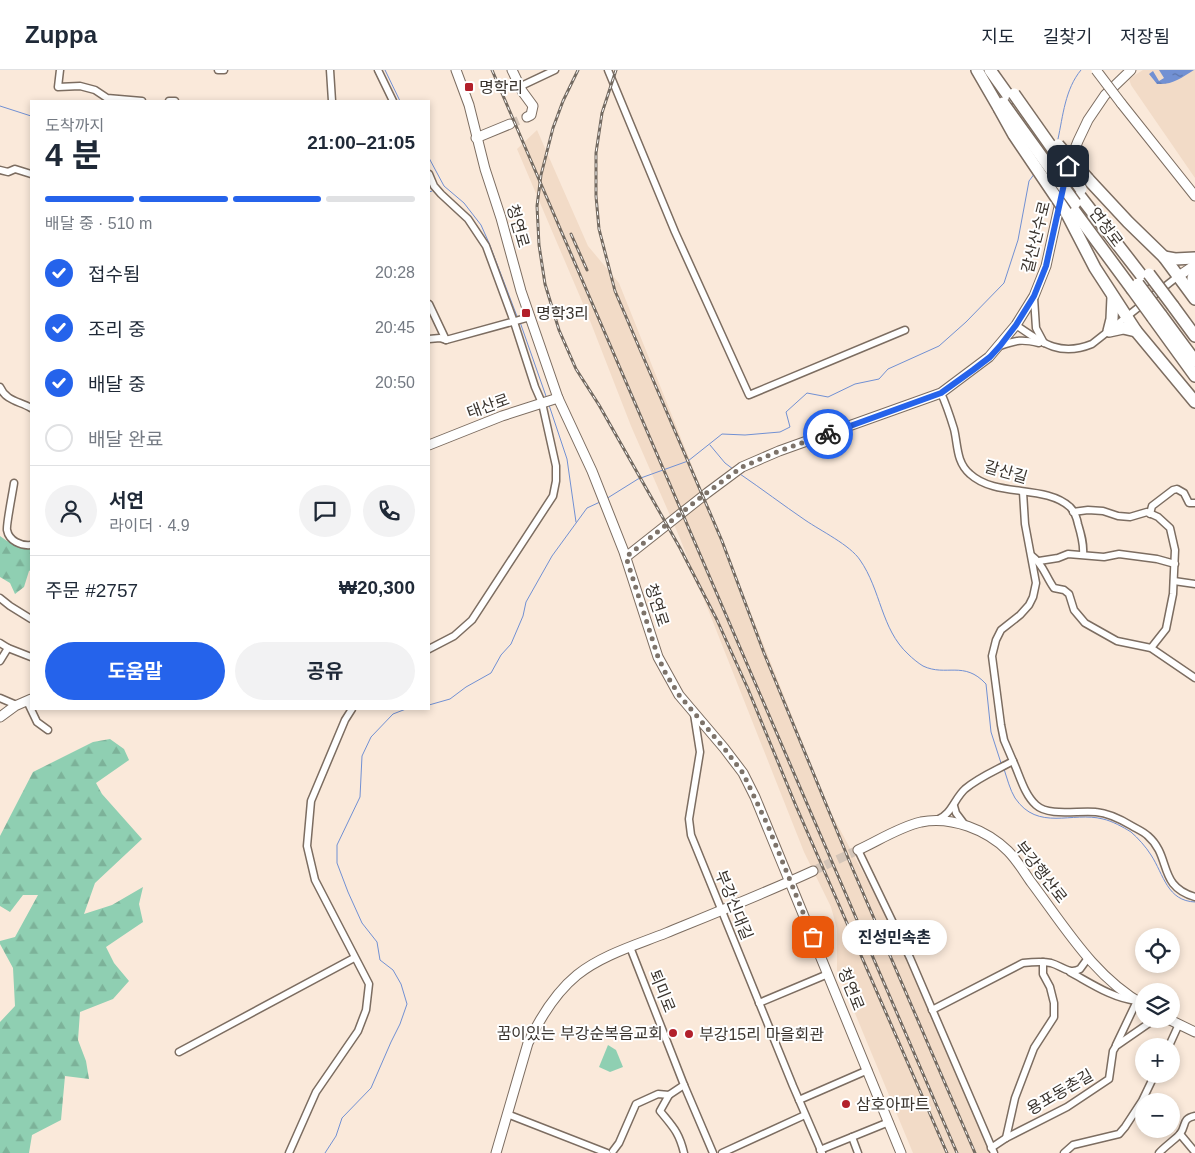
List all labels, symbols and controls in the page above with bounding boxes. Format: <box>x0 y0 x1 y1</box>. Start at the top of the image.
text: Zuppa <box>25 21 97 48</box>
text: 지도 <box>982 27 1015 47</box>
text: 길찾기 <box>1043 27 1092 47</box>
text: 저장됨 <box>1120 27 1170 47</box>
place label: 명학리 <box>479 79 523 96</box>
marker: 명학리 <box>463 81 475 93</box>
text: 도착까지 <box>45 117 104 134</box>
text: 21:00–21:05 <box>307 132 415 153</box>
text: 4 분 <box>45 137 101 173</box>
pin <box>1047 145 1089 187</box>
icon: home <box>1054 152 1082 180</box>
street label: 갈산산수로 <box>1019 199 1053 275</box>
street label: 청연로 <box>504 202 532 250</box>
street label: 연청로 <box>1086 204 1126 250</box>
text: 배달 중 · 510 m <box>45 215 152 232</box>
icon: check <box>45 259 73 287</box>
text: 접수됨 <box>88 264 140 285</box>
text: 20:28 <box>375 264 415 281</box>
place label: 명학3리 <box>536 305 589 322</box>
marker: 명학3리 <box>520 307 532 319</box>
icon: check <box>45 314 73 342</box>
text: 조리 중 <box>88 319 146 340</box>
text: 20:45 <box>375 319 415 336</box>
icon: check <box>45 369 73 397</box>
text: 배달 중 <box>88 374 146 395</box>
text: 20:50 <box>375 374 415 391</box>
street label: 태산로 <box>464 390 512 422</box>
courier <box>803 409 853 459</box>
icon: bike <box>814 420 842 448</box>
text: 배달 완료 <box>88 429 163 450</box>
street label: 갈산길 <box>982 458 1030 486</box>
button: person <box>45 485 97 537</box>
button: chat <box>299 485 351 537</box>
button: phone <box>363 485 415 537</box>
text: 서연 <box>109 490 144 511</box>
text: 라이더 · 4.9 <box>109 517 190 534</box>
text: ₩20,300 <box>339 577 415 598</box>
text: 주문 #2757 <box>45 580 138 601</box>
street label: 청연로 <box>642 581 672 629</box>
button: 도움말 <box>45 642 225 700</box>
button: 공유 <box>235 642 415 700</box>
street label: 부강행산로 <box>1012 838 1071 906</box>
street label: 부강신대길 <box>712 868 756 942</box>
pin <box>792 916 834 958</box>
callout: 진성민속촌 <box>843 920 948 954</box>
icon: bag <box>799 923 827 951</box>
map controls <box>1135 928 1180 1138</box>
button: locate <box>1135 928 1180 973</box>
text: 진성민속촌 <box>858 929 931 946</box>
street label: 청연로 <box>835 965 867 1013</box>
street label: 퇴미로 <box>646 967 678 1015</box>
button: layers <box>1135 983 1180 1028</box>
place label: 꿈이있는 부강순복음교회 <box>497 1025 663 1042</box>
place label: 부강15리 마을회관 <box>699 1026 825 1043</box>
marker: 꿈이있는 부강순복음교회 <box>667 1027 679 1039</box>
marker: 부강15리 마을회관 <box>683 1028 695 1040</box>
button: + <box>1135 1038 1180 1083</box>
street label: 용포동촌길 <box>1024 1066 1096 1118</box>
button: − <box>1135 1093 1180 1138</box>
place label: 삼호아파트 <box>856 1096 930 1113</box>
marker: 삼호아파트 <box>840 1098 852 1110</box>

